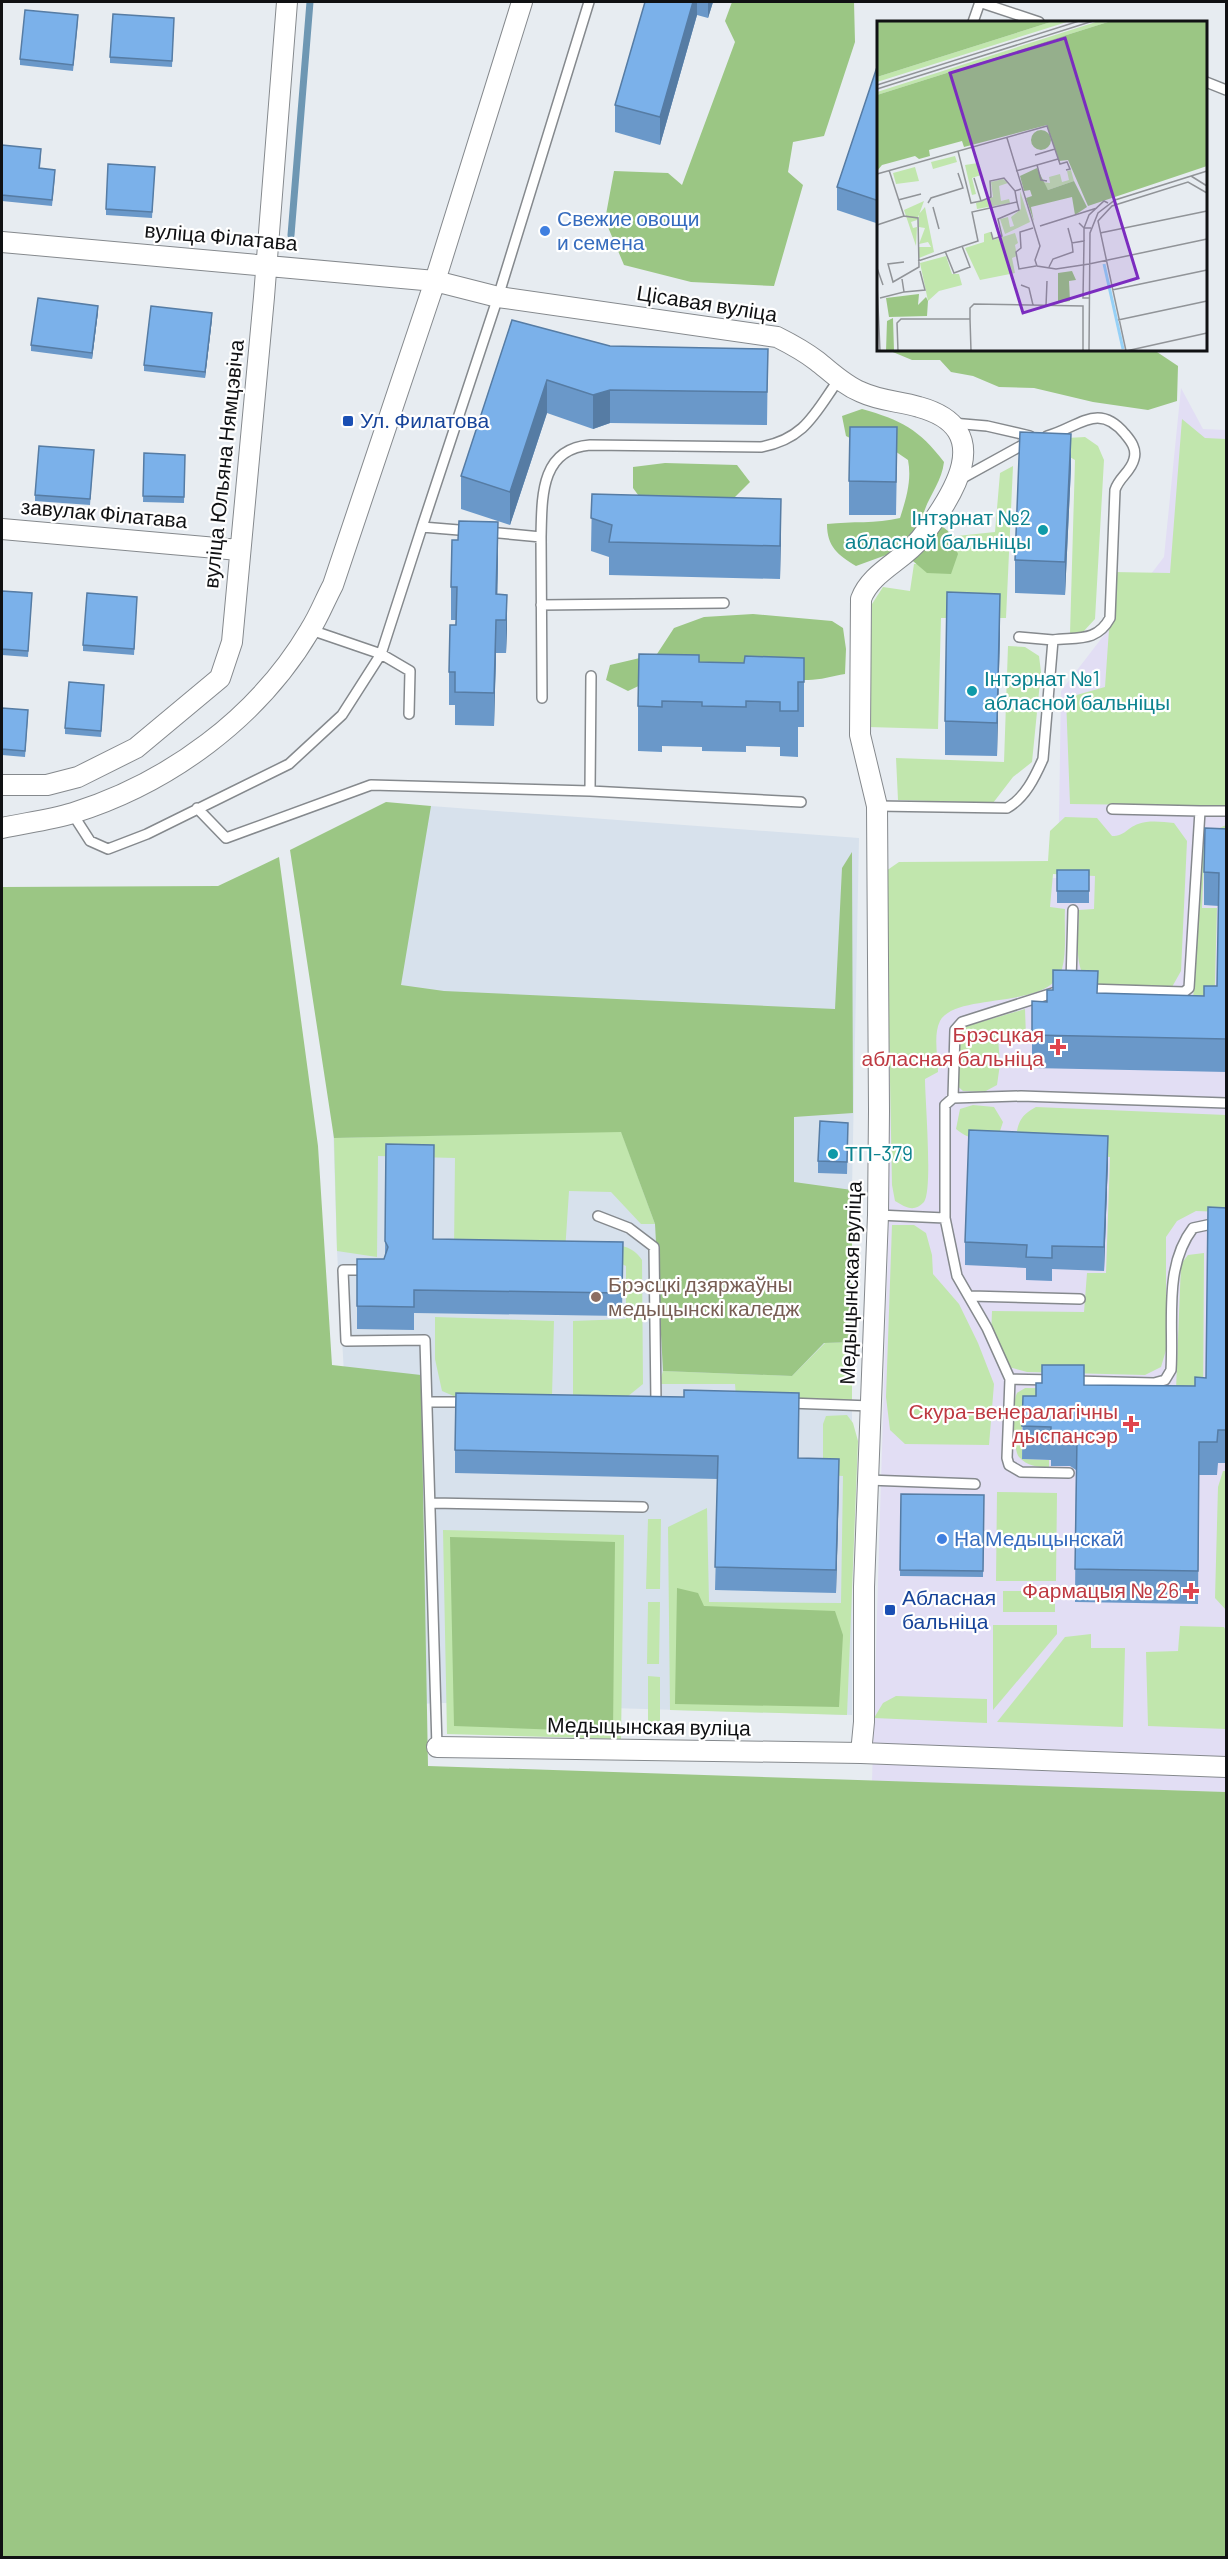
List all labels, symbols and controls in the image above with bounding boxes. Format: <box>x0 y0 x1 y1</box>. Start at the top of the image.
inset map <box>877 21 1207 351</box>
place label: Свежие овощи и семена <box>557 205 699 254</box>
street label: вуліца Філатава <box>144 216 299 255</box>
marker: Свежие овощи и семена <box>538 224 552 238</box>
street label: Цісавая вуліца <box>635 279 780 326</box>
street label: вуліца Юльяна Нямцэвіча <box>197 338 248 589</box>
place label: Ул. Филатова <box>360 407 489 432</box>
marker: Ул. Филатова <box>341 414 355 428</box>
street label: завулак Філатава <box>20 493 189 532</box>
place label: Інтэрнат №2 абласной бальніцы <box>845 504 1031 553</box>
marker: Інтэрнат №2 абласной бальніцы <box>1036 523 1050 537</box>
place label: Інтэрнат №1 абласной бальніцы <box>984 665 1170 714</box>
marker: Інтэрнат №1 абласной бальніцы <box>965 684 979 698</box>
place label: Брэсцкая абласная бальніца <box>862 1021 1044 1070</box>
marker: Брэсцкая абласная бальніца <box>1049 1038 1067 1056</box>
place label: ТП-379 <box>845 1140 913 1165</box>
marker: ТП-379 <box>826 1147 840 1161</box>
street label: Медыцынская вуліца <box>833 1180 866 1385</box>
place label: Брэсцкі дзяржаўны медыцынскі каледж <box>608 1271 799 1320</box>
marker: Брэсцкі дзяржаўны медыцынскі каледж <box>589 1290 603 1304</box>
place label: Скура-венералагічны дыспансэр <box>908 1398 1118 1447</box>
marker: Скура-венералагічны дыспансэр <box>1122 1415 1140 1433</box>
place label: На Медыцынскай <box>954 1525 1124 1550</box>
marker: На Медыцынскай <box>935 1532 949 1546</box>
place label: Фармацыя № 26 <box>1022 1577 1179 1602</box>
place label: Абласная бальніца <box>902 1584 996 1633</box>
marker: Фармацыя № 26 <box>1184 1584 1198 1598</box>
marker: Абласная бальніца <box>883 1603 897 1617</box>
street label: Медыцынская вуліца <box>547 1711 751 1740</box>

